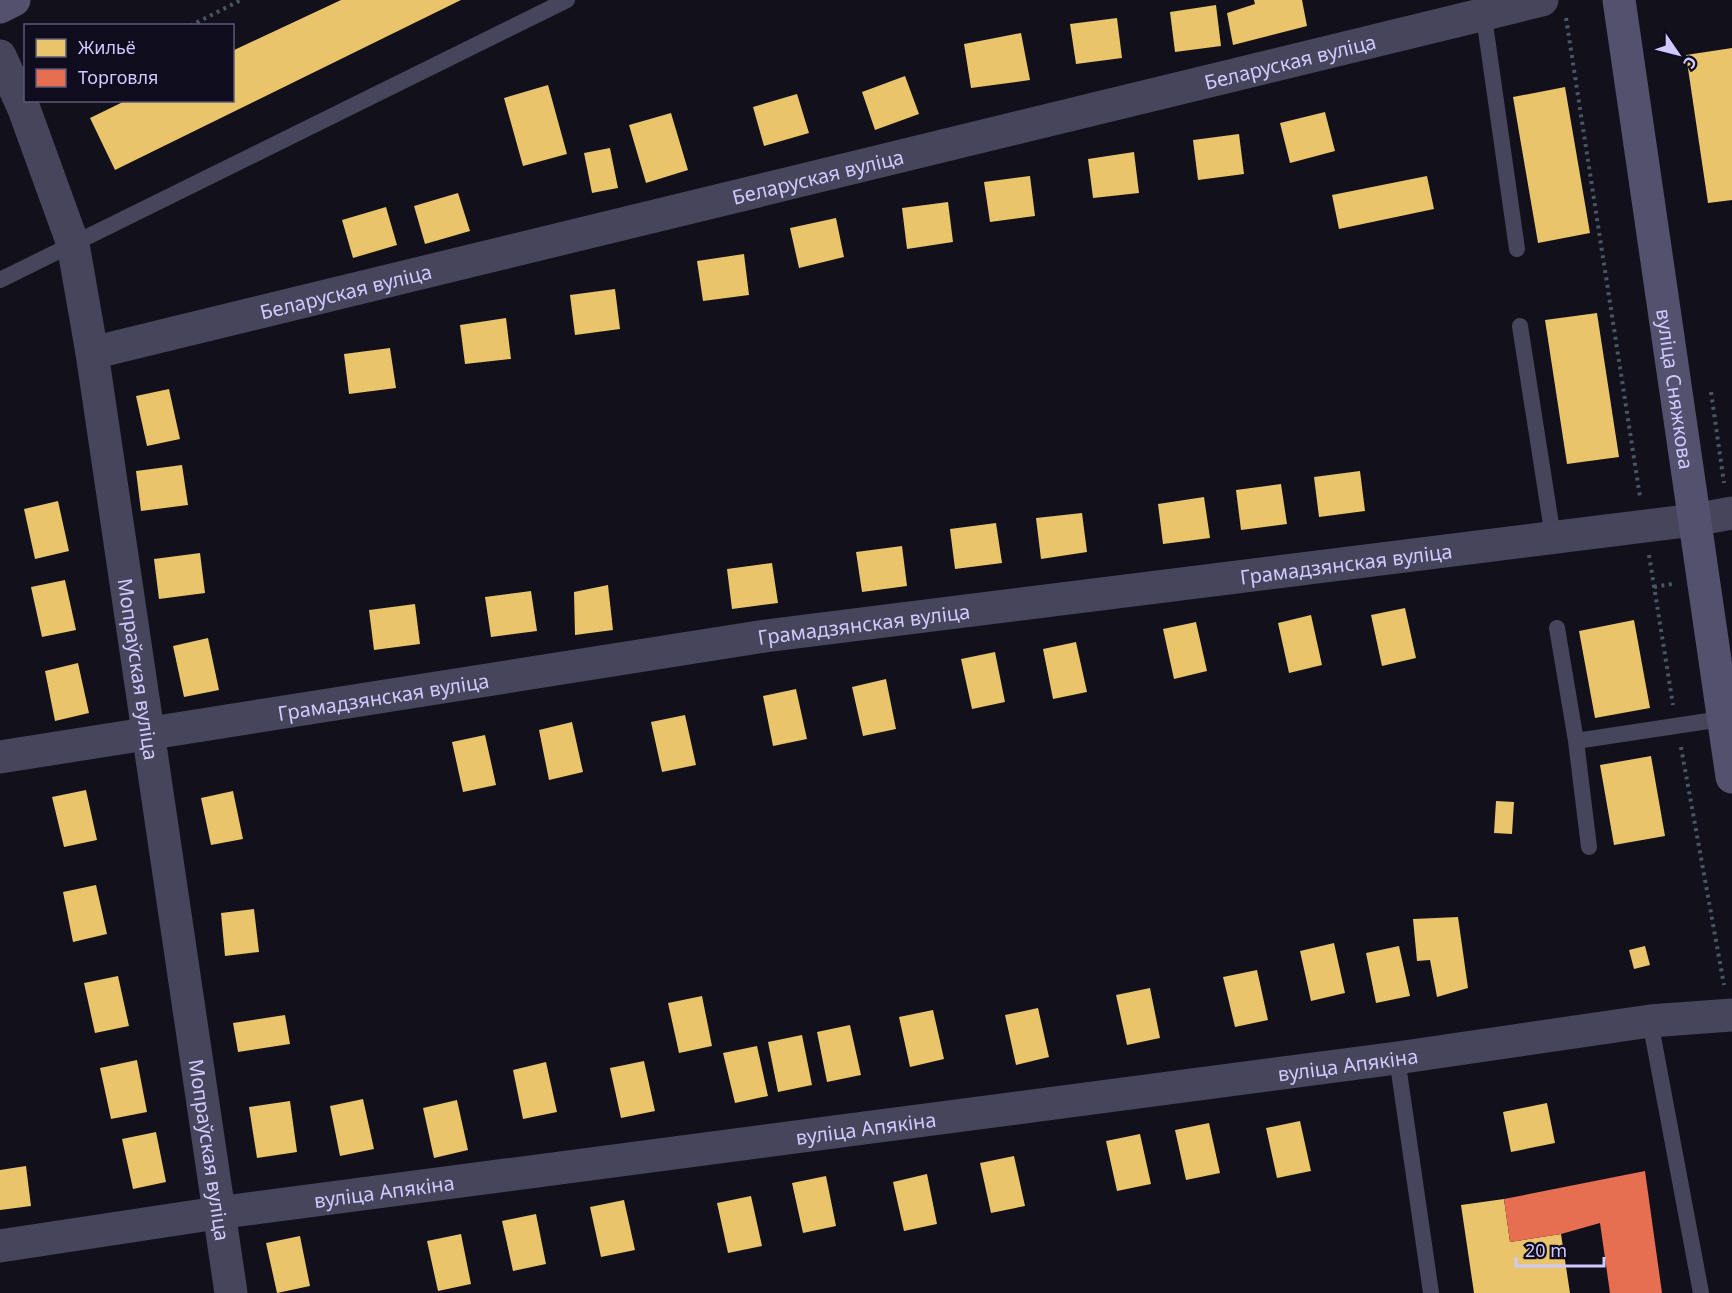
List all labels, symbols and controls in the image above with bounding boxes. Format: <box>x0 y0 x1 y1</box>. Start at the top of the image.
legend <box>24 24 234 102</box>
north arrow <box>1648 24 1708 84</box>
street label: Беларуская вуліца <box>1201 27 1379 95</box>
text: Жильё <box>78 35 136 59</box>
text: С <box>1678 52 1702 73</box>
text: Торговля <box>78 65 158 89</box>
street label: Беларуская вуліца <box>729 142 906 210</box>
street label: Беларуская вуліца <box>257 257 434 325</box>
street label: вуліца Сняжкова <box>1651 307 1701 471</box>
street label: Грамадзянская вуліца <box>1238 537 1454 590</box>
street label: Мопраўская вуліца <box>112 576 166 762</box>
street label: Грамадзянская вуліца <box>756 597 971 650</box>
street label: Грамадзянская вуліца <box>276 666 491 726</box>
street label: вуліца Апякіна <box>1276 1042 1420 1087</box>
street label: Мопраўская вуліца <box>183 1057 237 1243</box>
street label: вуліца Апякіна <box>794 1105 938 1150</box>
street label: вуліца Апякіна <box>312 1168 456 1214</box>
scale bar <box>1516 1230 1604 1268</box>
text: 20 m <box>1525 1238 1567 1262</box>

